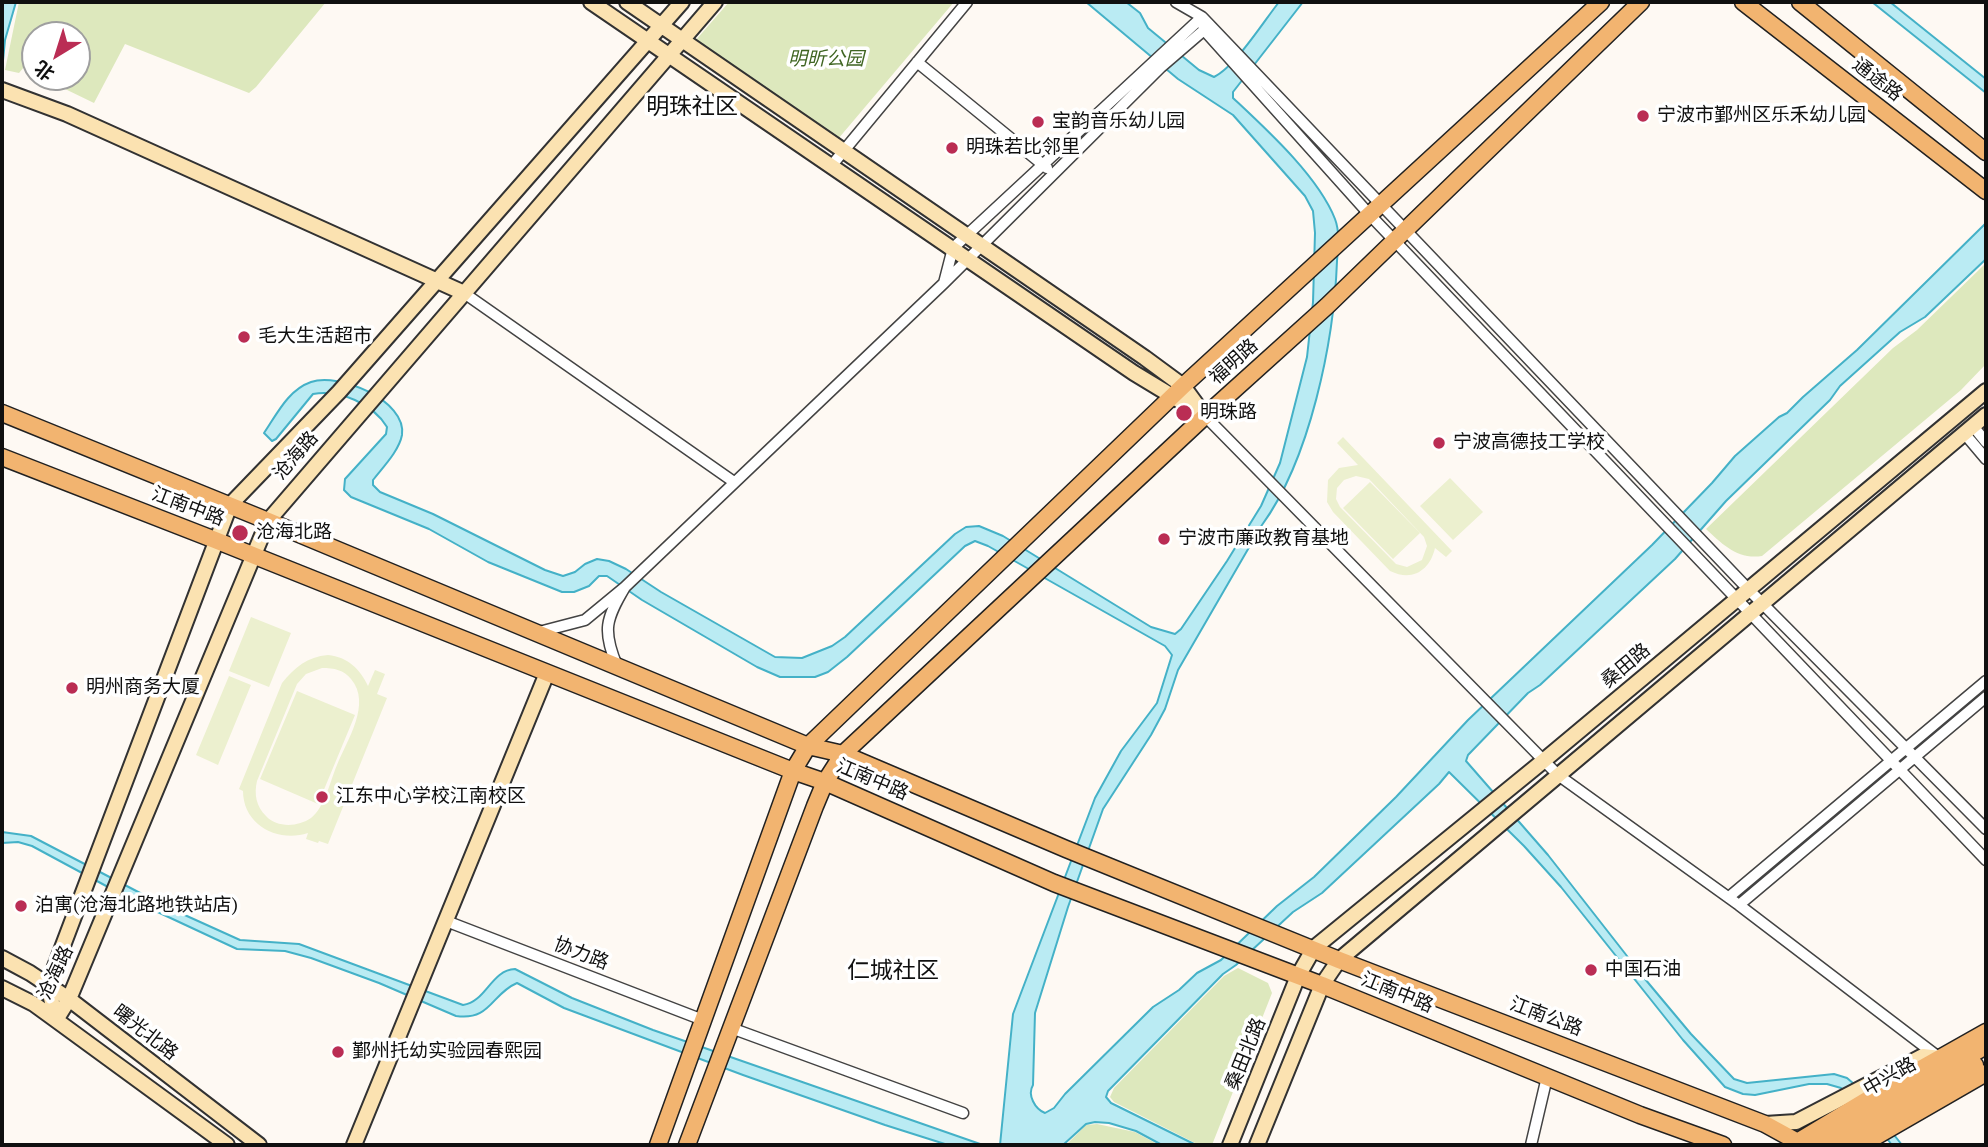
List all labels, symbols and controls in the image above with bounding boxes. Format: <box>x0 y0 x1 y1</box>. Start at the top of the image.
north arrow <box>21 21 91 91</box>
park label: 明昕公园 <box>788 49 864 71</box>
street label: 通途路 <box>1848 53 1906 107</box>
text: 北 <box>29 56 59 87</box>
district label: 明珠社区 <box>646 93 738 121</box>
place label: 宁波市鄞州区乐禾幼儿园 <box>1657 105 1866 127</box>
marker: 宁波市鄞州区乐禾幼儿园 <box>1635 108 1651 124</box>
place label: 宝韵音乐幼儿园 <box>1052 111 1185 133</box>
marker: 宝韵音乐幼儿园 <box>1030 114 1046 130</box>
place label: 明珠若比邻里 <box>966 137 1080 159</box>
marker: 明珠若比邻里 <box>944 140 960 156</box>
place label: 毛大生活超市 <box>258 326 372 348</box>
marker: 毛大生活超市 <box>236 329 252 345</box>
street label: 福明路 <box>1205 334 1263 390</box>
place label: 明珠路 <box>1200 402 1257 424</box>
marker: 明珠路 <box>1174 403 1194 423</box>
street label: 沧海路 <box>269 427 323 485</box>
place label: 宁波高德技工学校 <box>1453 432 1605 454</box>
marker: 宁波高德技工学校 <box>1431 435 1447 451</box>
street label: 江南中路 <box>148 483 228 531</box>
place label: 沧海北路 <box>256 522 332 544</box>
marker: 沧海北路 <box>230 523 250 543</box>
place label: 宁波市廉政教育基地 <box>1178 528 1349 550</box>
marker: 宁波市廉政教育基地 <box>1156 531 1172 547</box>
street label: 桑田路 <box>1597 639 1655 693</box>
place label: 明州商务大厦 <box>86 677 200 699</box>
marker: 明州商务大厦 <box>64 680 80 696</box>
street label: 江南中路 <box>833 755 911 805</box>
place label: 江东中心学校江南校区 <box>336 786 526 808</box>
marker: 江东中心学校江南校区 <box>314 789 330 805</box>
place label: 泊寓(沧海北路地铁站店) <box>35 895 238 917</box>
marker: 泊寓(沧海北路地铁站店) <box>13 898 29 914</box>
street label: 协力路 <box>550 933 612 975</box>
street label: 沧海路 <box>34 942 78 1004</box>
district label: 仁城社区 <box>847 957 939 985</box>
place label: 中国石油 <box>1605 959 1681 981</box>
marker: 中国石油 <box>1583 962 1599 978</box>
street label: 江南中路 <box>1357 968 1437 1018</box>
street label: 江南公路 <box>1506 993 1586 1041</box>
street label: 曙光北路 <box>108 1001 182 1065</box>
street label: 桑田北路 <box>1221 1014 1271 1094</box>
place label: 鄞州托幼实验园春熙园 <box>352 1041 542 1063</box>
marker: 鄞州托幼实验园春熙园 <box>330 1044 346 1060</box>
street label: 中兴路 <box>1860 1053 1920 1101</box>

